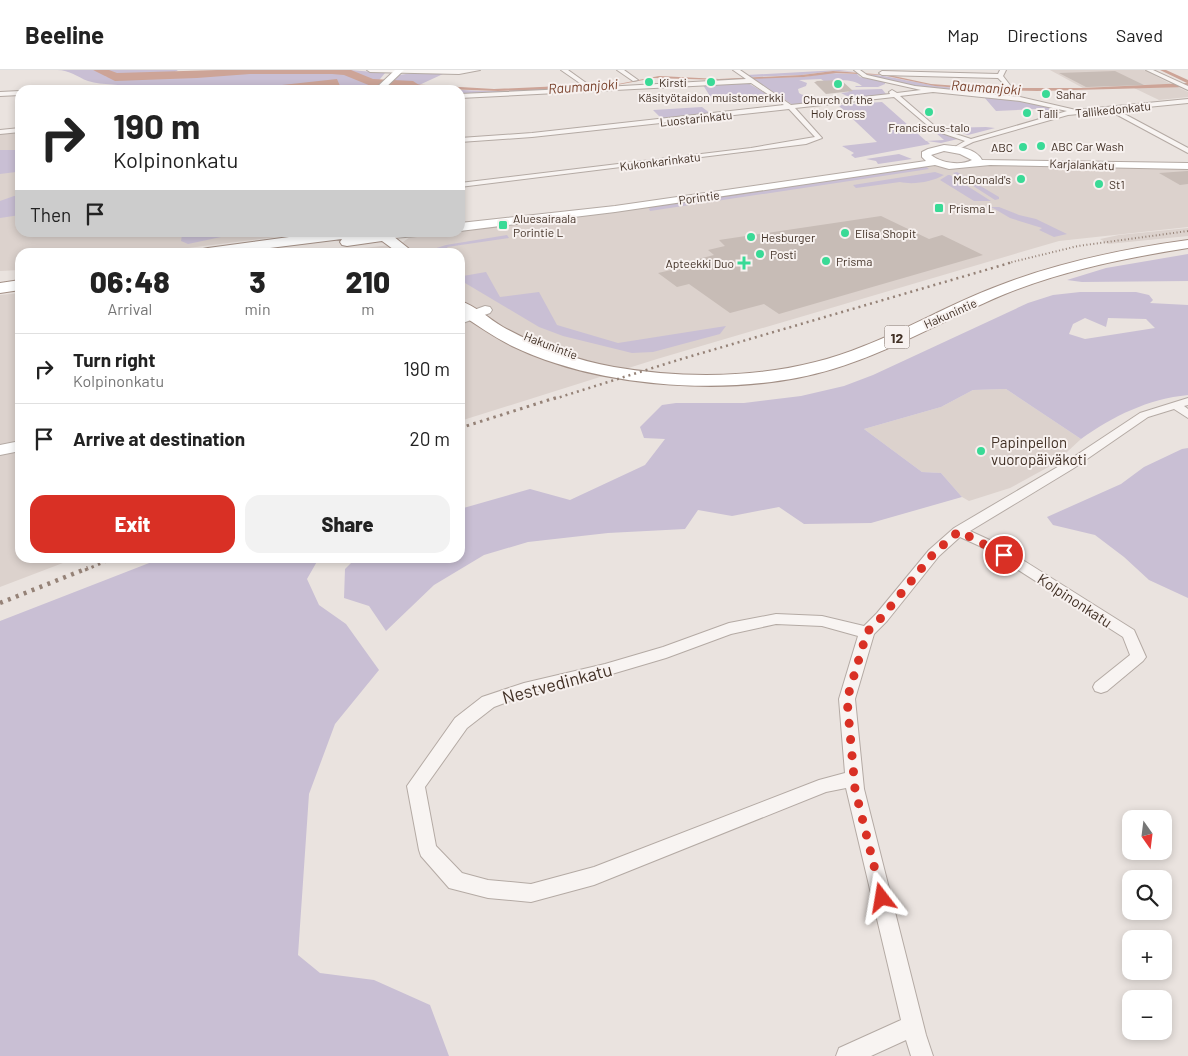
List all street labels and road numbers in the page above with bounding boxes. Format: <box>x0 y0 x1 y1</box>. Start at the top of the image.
street label: Tallikedonkatu <box>1075 98 1151 120</box>
street label: Luostarinkatu <box>659 107 733 129</box>
street label: Kukonkarinkatu <box>619 149 701 173</box>
street label: Karjalankatu <box>1049 156 1115 172</box>
street label: Porintie <box>678 187 720 207</box>
street label: Hakunintie <box>921 295 979 331</box>
road number: 12 <box>884 326 910 348</box>
street label: Hakunintie <box>522 328 580 362</box>
street label: Kolpinonkatu <box>1034 569 1116 631</box>
street label: Nestvedinkatu <box>500 658 614 708</box>

